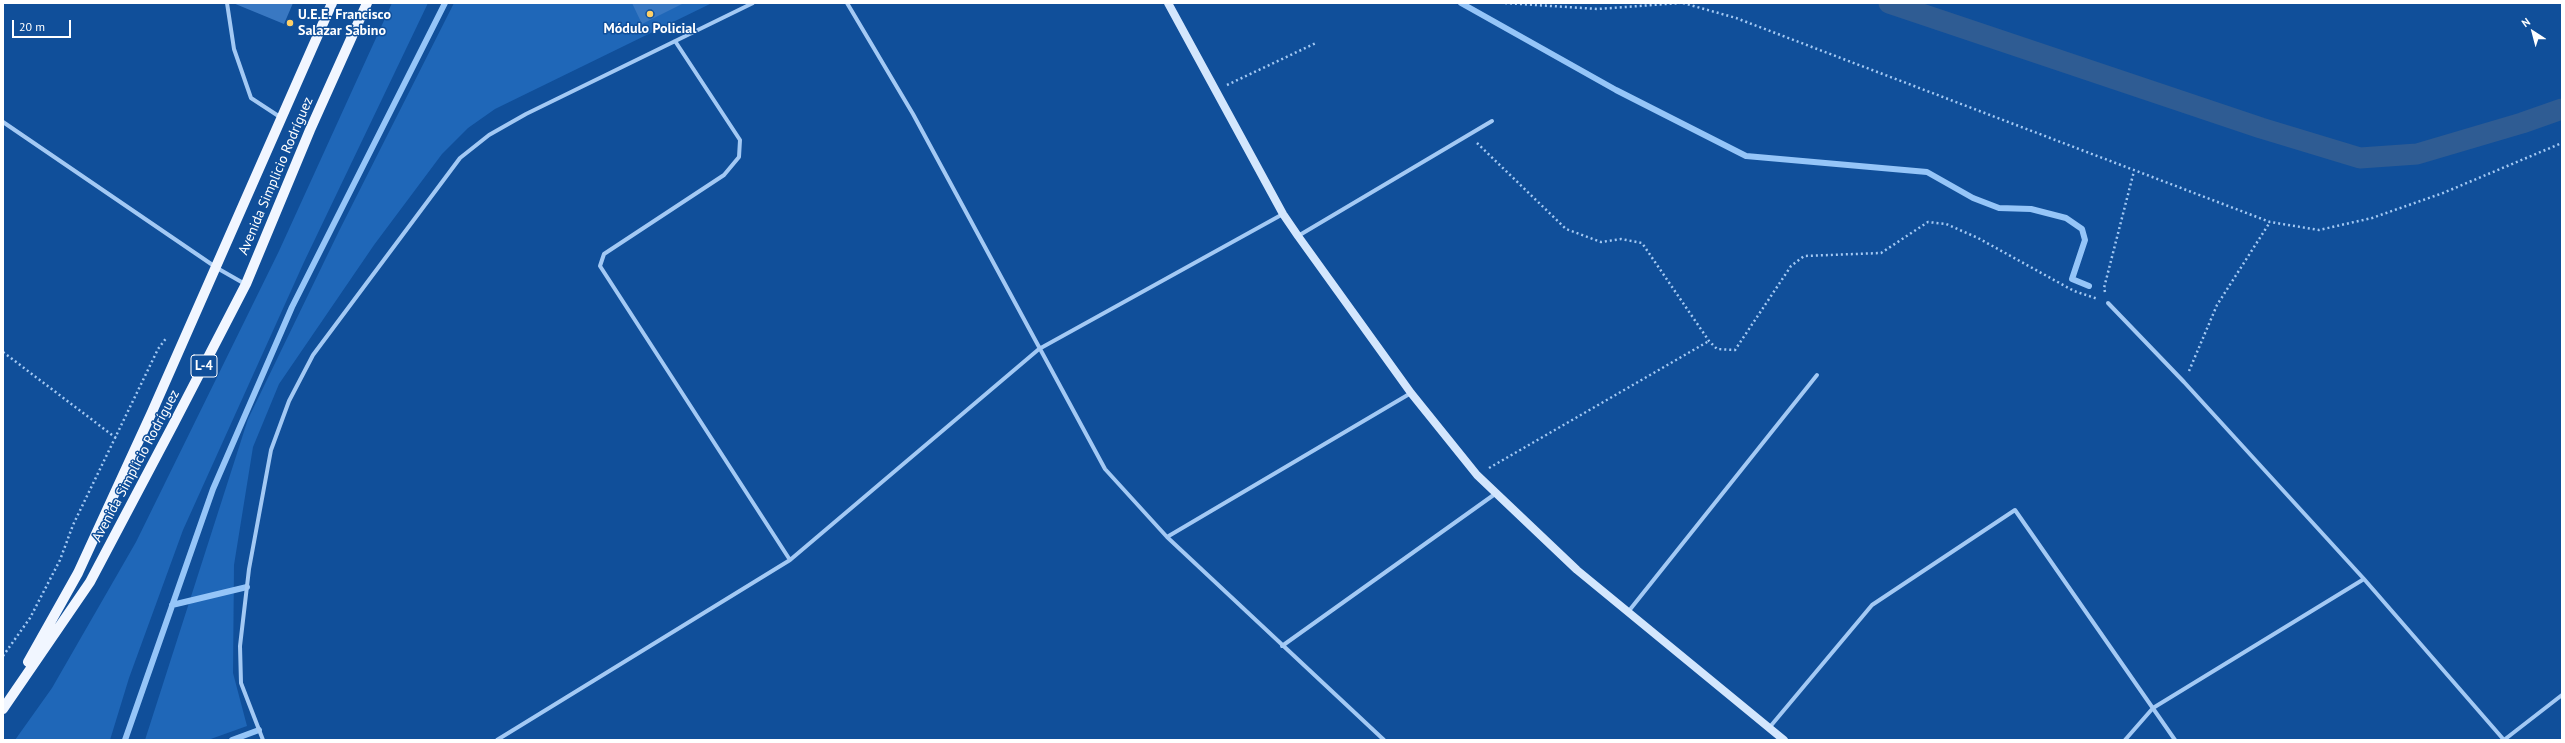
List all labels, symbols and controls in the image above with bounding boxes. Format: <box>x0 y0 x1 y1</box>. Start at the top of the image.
place label: U.E.E. Francisco Salazar Sabino <box>298 7 391 40</box>
marker: Módulo Policial <box>645 9 655 19</box>
scale bar <box>14 12 73 38</box>
north arrow <box>2513 12 2553 52</box>
text: N <box>2519 15 2533 30</box>
marker: U.E.E. Francisco Salazar Sabino <box>285 18 295 28</box>
text: 20 m <box>19 19 45 34</box>
place label: Módulo Policial <box>604 21 696 37</box>
street label: Avenida Simplicio Rodríguez <box>235 95 317 257</box>
road number: L-4 <box>191 355 217 377</box>
street label: Avenida Simplicio Rodríguez <box>89 387 183 545</box>

